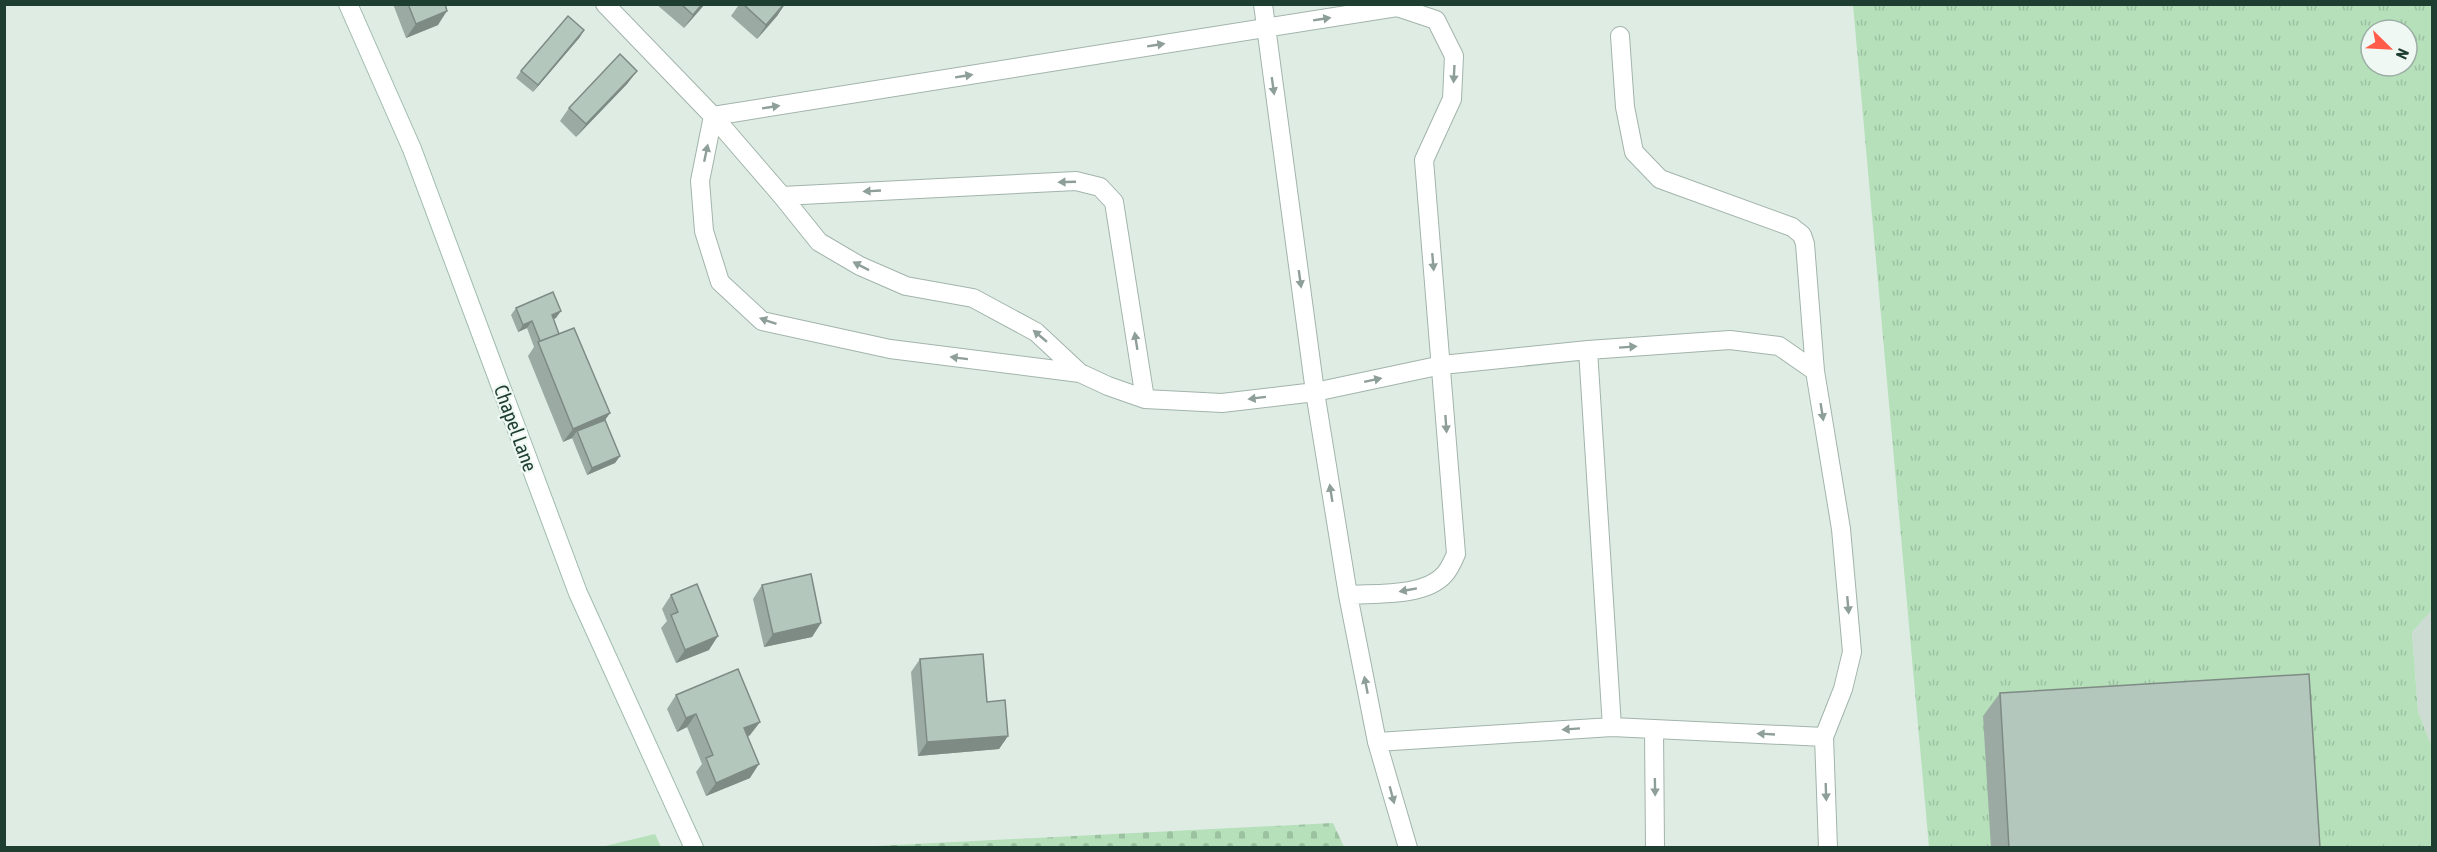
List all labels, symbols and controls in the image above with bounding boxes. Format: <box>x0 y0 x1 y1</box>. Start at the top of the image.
one-way arrow <box>1313 14 1332 23</box>
north arrow <box>2359 18 2419 78</box>
one-way arrow <box>1147 41 1166 50</box>
text: N <box>2393 46 2413 62</box>
one-way arrow <box>1449 64 1458 83</box>
one-way arrow <box>954 71 973 80</box>
one-way arrow <box>1268 76 1277 95</box>
one-way arrow <box>762 102 781 111</box>
one-way arrow <box>702 144 711 163</box>
one-way arrow <box>1057 177 1076 186</box>
one-way arrow <box>863 187 882 196</box>
one-way arrow <box>1428 253 1438 272</box>
one-way arrow <box>852 261 869 271</box>
one-way arrow <box>1295 269 1304 288</box>
one-way arrow <box>759 316 777 325</box>
one-way arrow <box>1032 330 1048 343</box>
one-way arrow <box>1131 331 1140 350</box>
one-way arrow <box>1619 343 1638 352</box>
one-way arrow <box>950 353 969 363</box>
one-way arrow <box>1363 375 1382 384</box>
street label: Chapel Lane <box>490 382 542 474</box>
one-way arrow <box>1248 394 1267 403</box>
one-way arrow <box>1817 403 1826 422</box>
one-way arrow <box>1442 414 1451 433</box>
one-way arrow <box>1327 483 1336 502</box>
one-way arrow <box>1399 586 1418 595</box>
one-way arrow <box>1843 596 1853 615</box>
one-way arrow <box>1361 675 1370 694</box>
one-way arrow <box>1562 725 1581 734</box>
one-way arrow <box>1756 729 1775 738</box>
one-way arrow <box>1650 778 1659 797</box>
one-way arrow <box>1822 783 1831 802</box>
one-way arrow <box>1388 786 1397 804</box>

